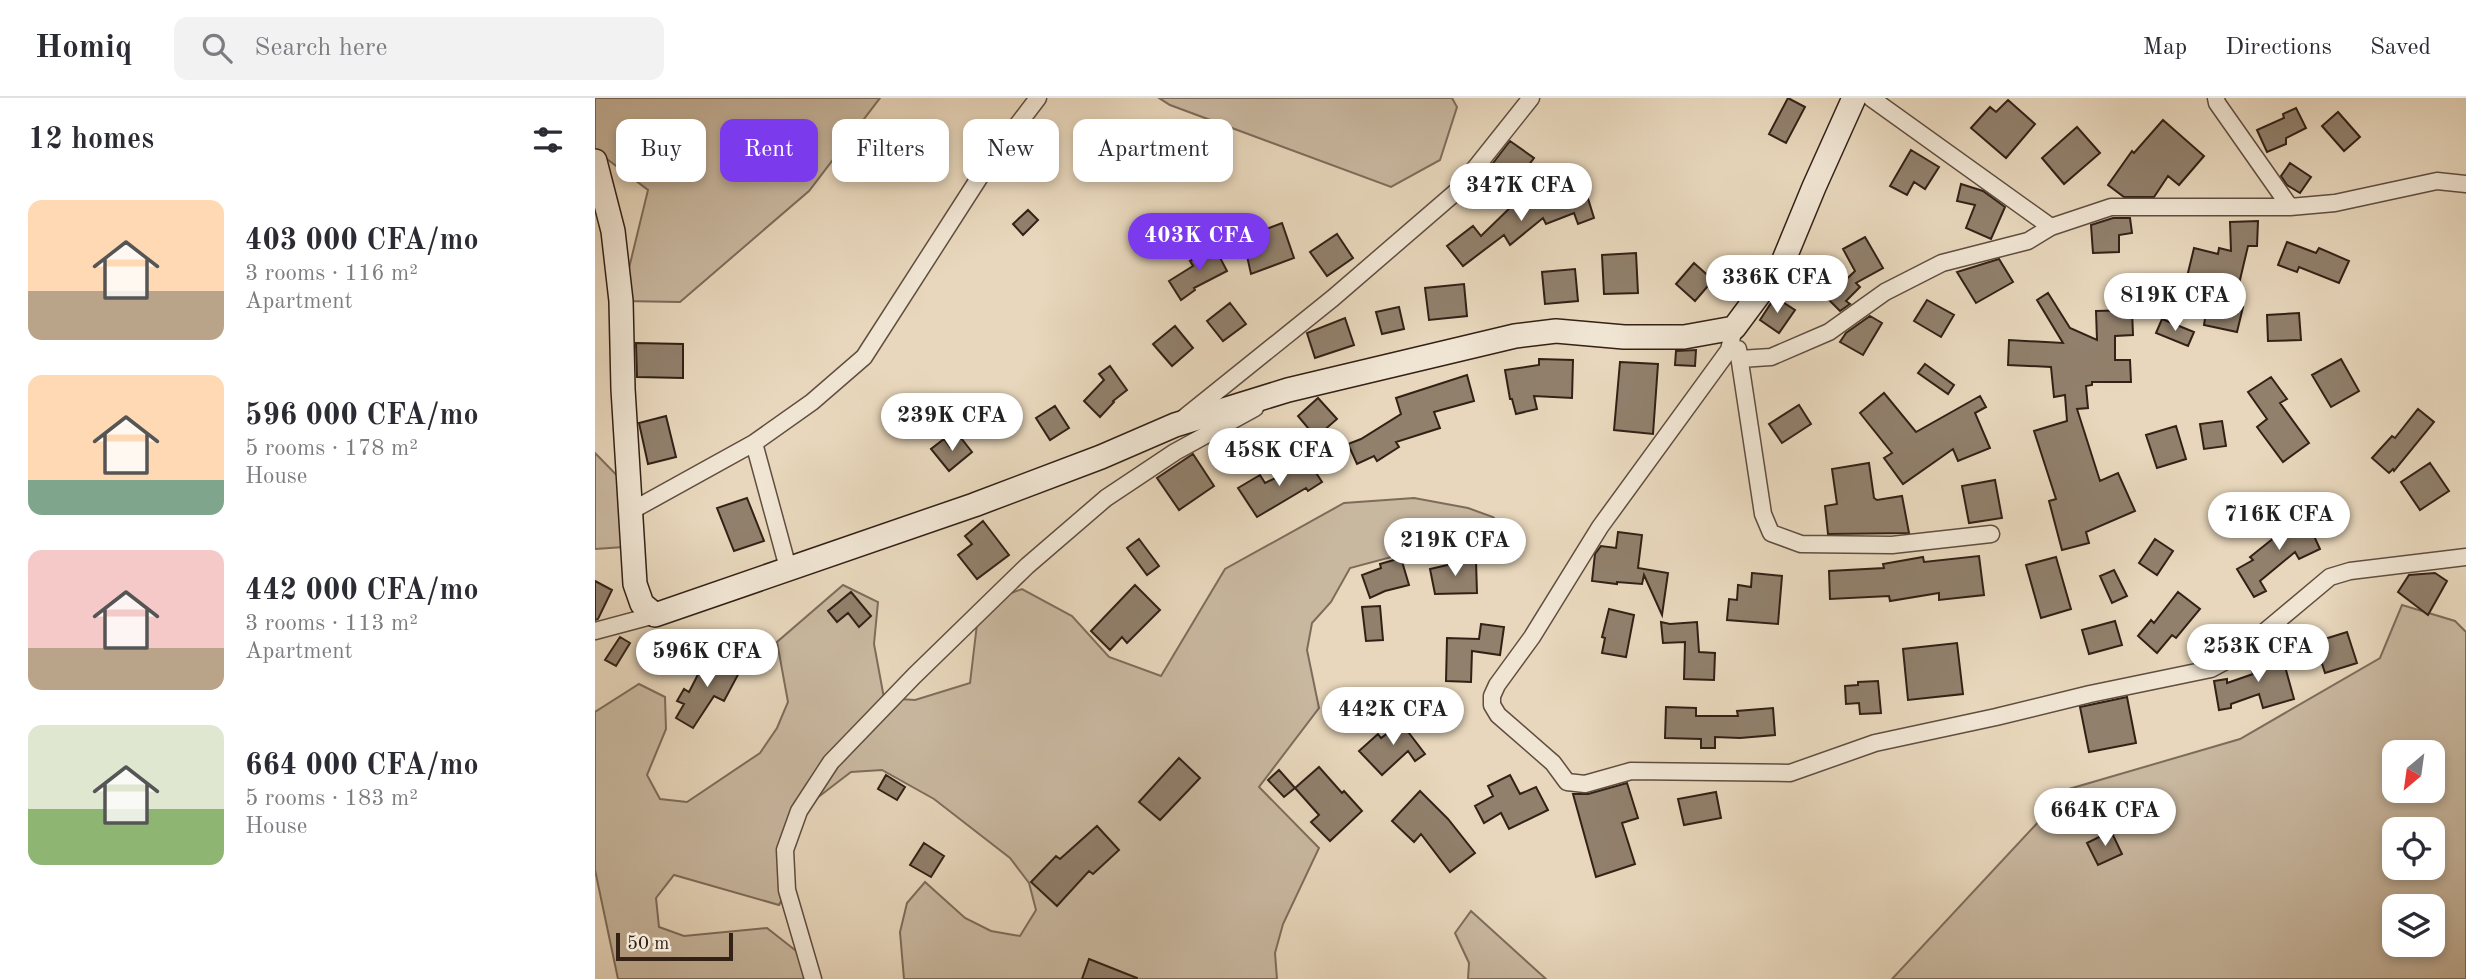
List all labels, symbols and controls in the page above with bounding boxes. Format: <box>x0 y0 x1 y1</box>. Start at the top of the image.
search box <box>174 17 664 80</box>
icon: search <box>198 29 236 67</box>
text: Homiq <box>35 32 132 65</box>
text: Search here <box>254 35 387 61</box>
text: Map <box>2143 36 2187 60</box>
text: Directions <box>2225 36 2332 60</box>
text: Saved <box>2370 36 2431 60</box>
chip: Buy <box>616 119 706 182</box>
chip: Rent <box>720 119 818 182</box>
chip: Filters <box>832 119 949 182</box>
chip: New <box>963 119 1059 182</box>
chip: Apartment <box>1073 119 1233 182</box>
icon: filters <box>529 121 567 159</box>
text: 12 homes <box>28 125 154 155</box>
pin: 347K CFA <box>1449 164 1593 223</box>
text: 347K CFA <box>1466 174 1576 197</box>
pin: 403K CFA <box>1127 214 1271 273</box>
text: 403K CFA <box>1144 224 1254 247</box>
text: 403 000 CFA/mo <box>245 226 479 256</box>
icon: home <box>84 228 168 312</box>
pin: 336K CFA <box>1705 256 1849 315</box>
text: 3 rooms · 116 m² <box>245 262 418 285</box>
text: 336K CFA <box>1722 266 1832 289</box>
pin: 819K CFA <box>2103 274 2247 333</box>
text: 819K CFA <box>2120 284 2230 307</box>
text: Apartment <box>245 290 353 313</box>
pin: 239K CFA <box>880 394 1024 453</box>
text: 596 000 CFA/mo <box>245 401 479 431</box>
icon: home <box>84 403 168 487</box>
text: 239K CFA <box>897 404 1007 427</box>
pin: 458K CFA <box>1207 428 1351 488</box>
text: 5 rooms · 178 m² <box>245 437 418 460</box>
text: 458K CFA <box>1224 439 1334 462</box>
text: House <box>245 465 307 488</box>
pin: 716K CFA <box>2207 492 2351 552</box>
text: 716K CFA <box>2224 503 2334 526</box>
pin: 219K CFA <box>1383 518 1527 578</box>
text: 219K CFA <box>1400 529 1510 552</box>
text: 442 000 CFA/mo <box>245 576 479 606</box>
icon: home <box>84 578 168 662</box>
text: 3 rooms · 113 m² <box>245 612 418 635</box>
pin: 253K CFA <box>2186 624 2330 684</box>
pin: 596K CFA <box>635 630 779 689</box>
text: 253K CFA <box>2203 635 2313 658</box>
text: Apartment <box>245 640 353 663</box>
text: 596K CFA <box>652 640 762 663</box>
pin: 442K CFA <box>1321 688 1465 747</box>
text: 442K CFA <box>1338 698 1448 721</box>
north arrow <box>2382 740 2445 803</box>
map controls <box>2382 740 2445 957</box>
text: 664 000 CFA/mo <box>245 751 479 781</box>
icon: home <box>84 753 168 837</box>
text: 5 rooms · 183 m² <box>245 787 418 810</box>
pin: 664K CFA <box>2033 788 2177 848</box>
text: 664K CFA <box>2050 799 2160 822</box>
text: House <box>245 815 307 838</box>
button: locate <box>2382 817 2445 880</box>
button: layers <box>2382 894 2445 957</box>
scale bar <box>616 930 733 962</box>
text: 50 m <box>627 935 669 954</box>

